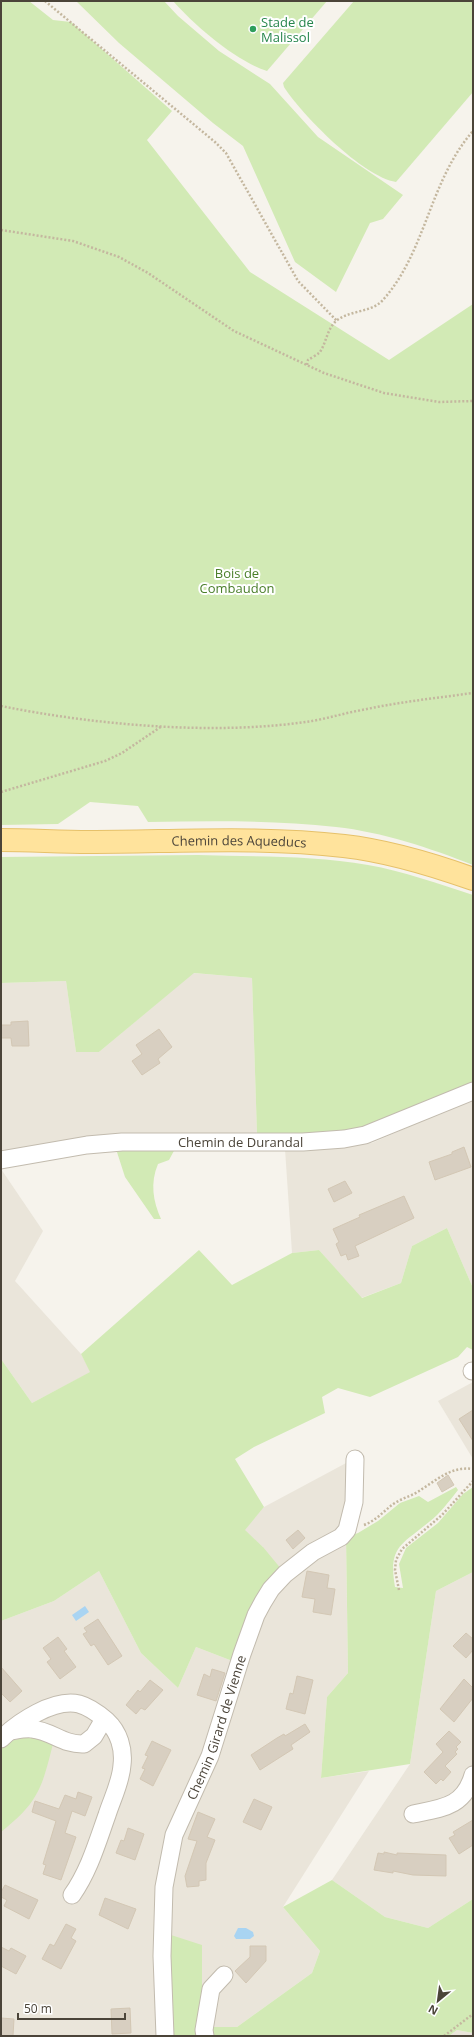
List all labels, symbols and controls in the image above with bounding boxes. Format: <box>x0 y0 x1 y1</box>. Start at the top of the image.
place label: Stade de Malissol <box>261 13 314 46</box>
marker: Stade de Malissol <box>248 24 258 34</box>
park label: Bois de Combaudon <box>200 564 274 597</box>
street label: Chemin des Aqueducs <box>171 831 307 852</box>
street label: Chemin de Durandal <box>178 1133 303 1151</box>
street label: Chemin Girard de Vienne <box>182 1653 250 1803</box>
north arrow <box>418 1981 458 2021</box>
scale bar <box>18 1995 125 2021</box>
text: 50 m <box>24 2000 52 2017</box>
text: N <box>425 2001 440 2019</box>

